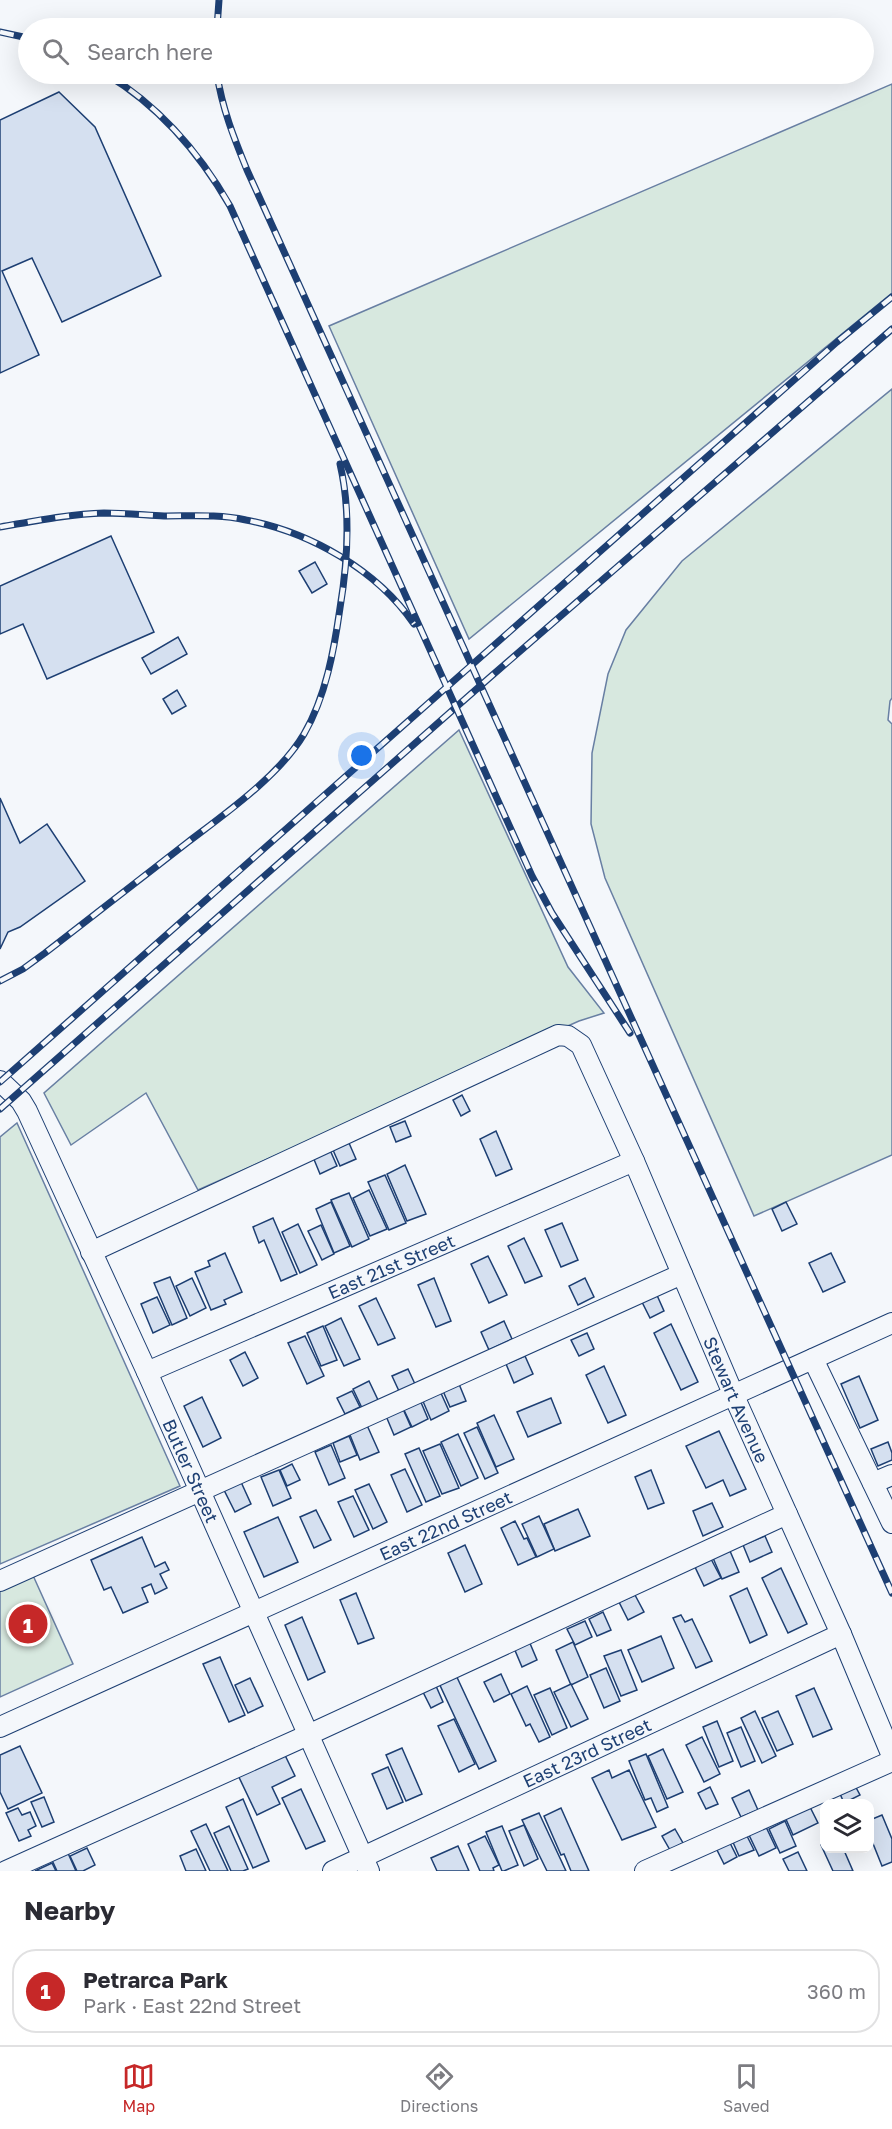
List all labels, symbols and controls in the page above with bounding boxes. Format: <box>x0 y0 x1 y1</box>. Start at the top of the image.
search box <box>18 18 874 84</box>
icon: search <box>39 35 72 68</box>
text: Search here <box>87 38 213 65</box>
your location <box>347 741 376 770</box>
street label: East 21st Street <box>324 1229 458 1303</box>
street label: Stewart Avenue <box>699 1333 774 1466</box>
street label: Butler Street <box>158 1416 224 1526</box>
street label: East 22nd Street <box>376 1486 515 1565</box>
pin: 1 <box>9 1602 48 1646</box>
street label: East 23rd Street <box>519 1713 654 1792</box>
map controls <box>820 1799 874 1853</box>
button: layers <box>820 1799 874 1853</box>
text: Nearby <box>24 1895 115 1926</box>
text: Petrarca Park <box>83 1966 228 1993</box>
text: 1 <box>40 1979 51 2003</box>
text: 360 m <box>807 1979 866 2003</box>
text: Park · East 22nd Street <box>83 1993 301 2017</box>
tab: Map <box>122 2060 155 2116</box>
tab: Directions <box>400 2060 478 2116</box>
tab: Saved <box>723 2060 770 2116</box>

